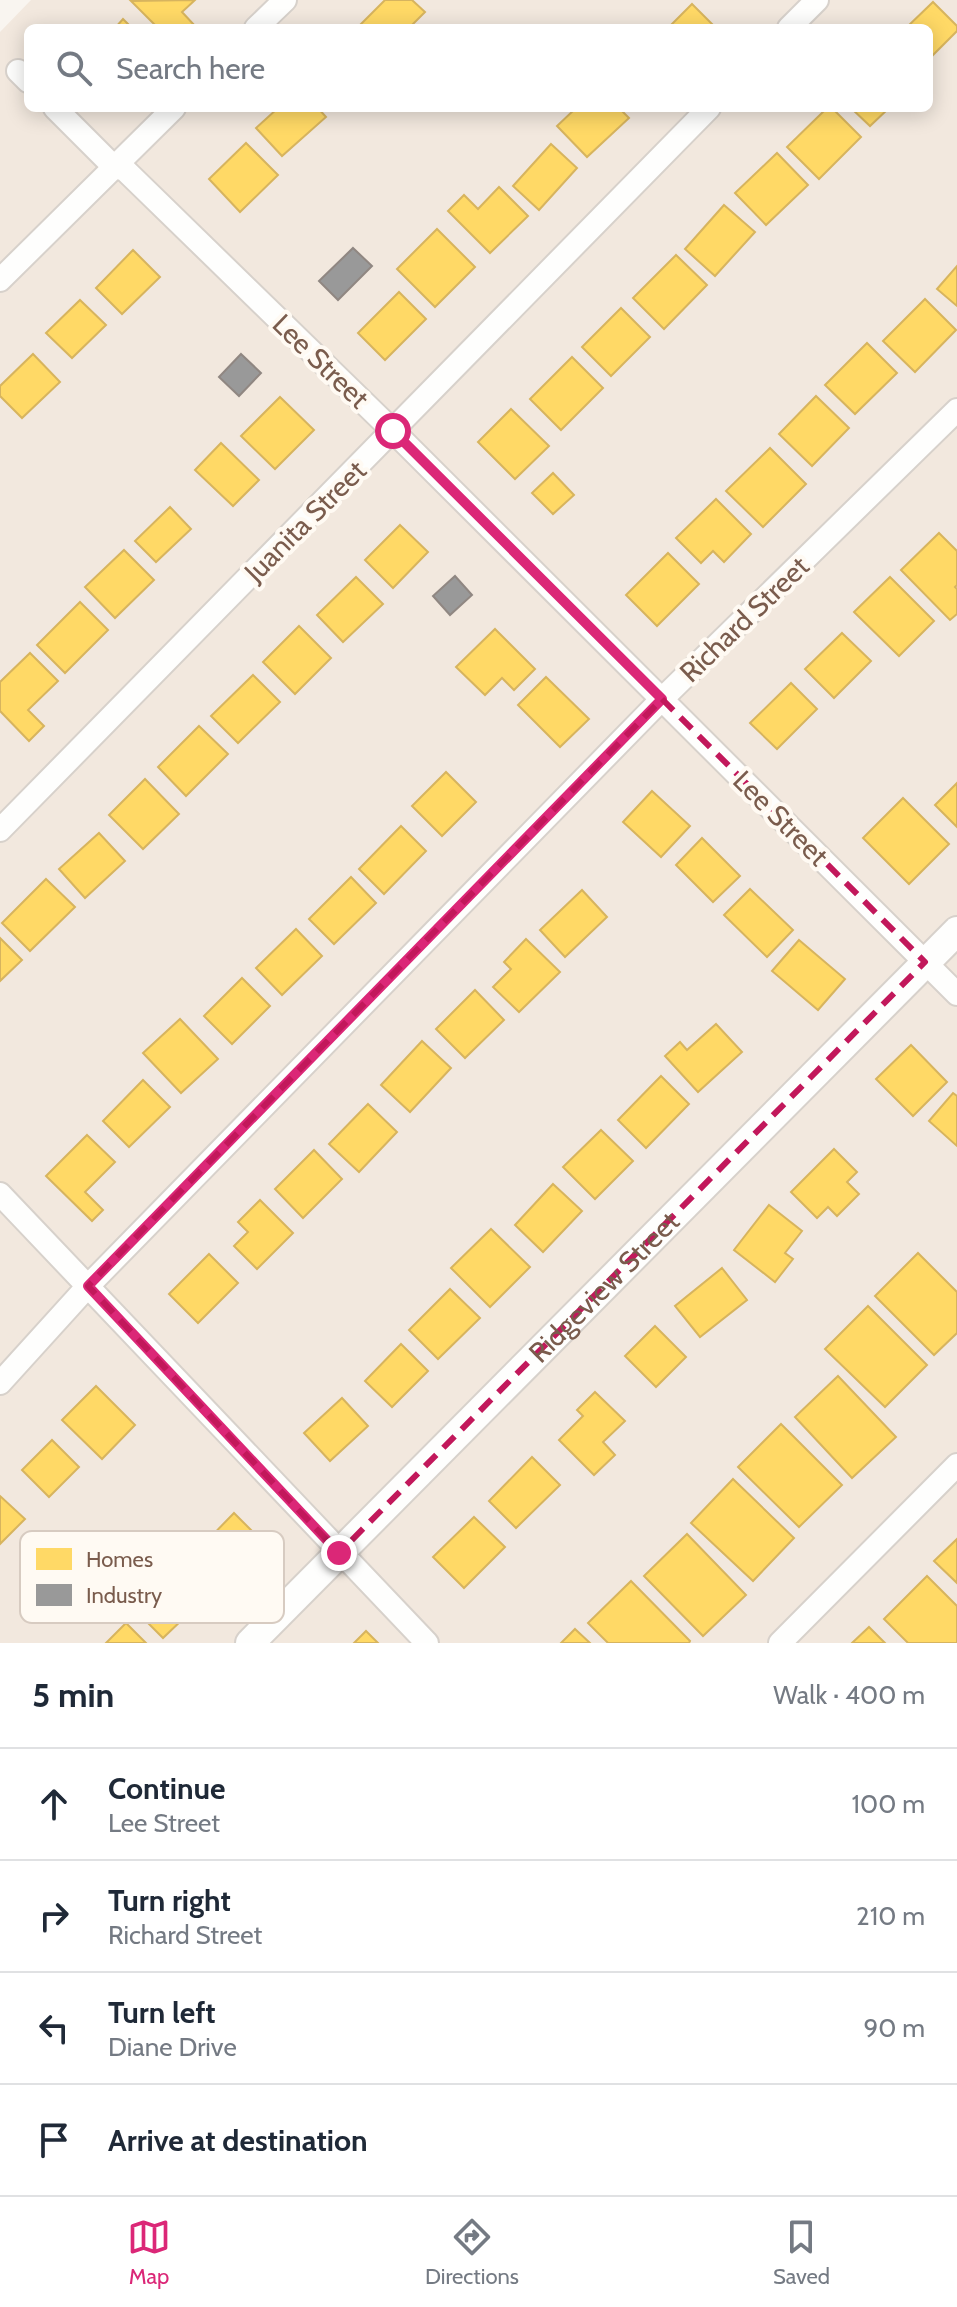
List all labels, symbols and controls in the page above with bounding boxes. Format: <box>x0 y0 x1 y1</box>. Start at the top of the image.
search box <box>24 24 933 112</box>
icon: search <box>52 46 96 90</box>
text: Search here <box>116 50 265 87</box>
street label: Lee Street <box>266 307 376 415</box>
route start <box>375 413 411 449</box>
street label: Juanita Street <box>237 453 373 589</box>
street label: Richard Street <box>672 549 816 689</box>
street label: Lee Street <box>726 763 836 873</box>
street label: Ridgeview Street <box>522 1204 686 1369</box>
legend <box>20 1531 284 1623</box>
route end <box>321 1535 357 1571</box>
text: Homes <box>86 1546 153 1573</box>
text: Industry <box>86 1582 162 1609</box>
text: 5 min <box>32 1674 114 1716</box>
text: Walk · 400 m <box>773 1679 925 1711</box>
text: Continue <box>108 1770 225 1807</box>
icon: ahead <box>32 1782 76 1826</box>
text: 100 m <box>852 1788 925 1820</box>
text: Lee Street <box>108 1807 220 1839</box>
text: Turn right <box>108 1882 231 1919</box>
icon: right <box>32 1894 76 1938</box>
text: 210 m <box>856 1900 925 1932</box>
text: Richard Street <box>108 1919 262 1951</box>
text: Turn left <box>108 1994 216 2031</box>
icon: left <box>32 2006 76 2050</box>
text: 90 m <box>863 2012 925 2044</box>
text: Diane Drive <box>108 2031 237 2063</box>
icon: arrive <box>32 2118 76 2162</box>
text: Arrive at destination <box>108 2122 368 2159</box>
tab: Map <box>127 2215 171 2290</box>
tab: Directions <box>425 2215 519 2290</box>
tab: Saved <box>773 2215 830 2290</box>

